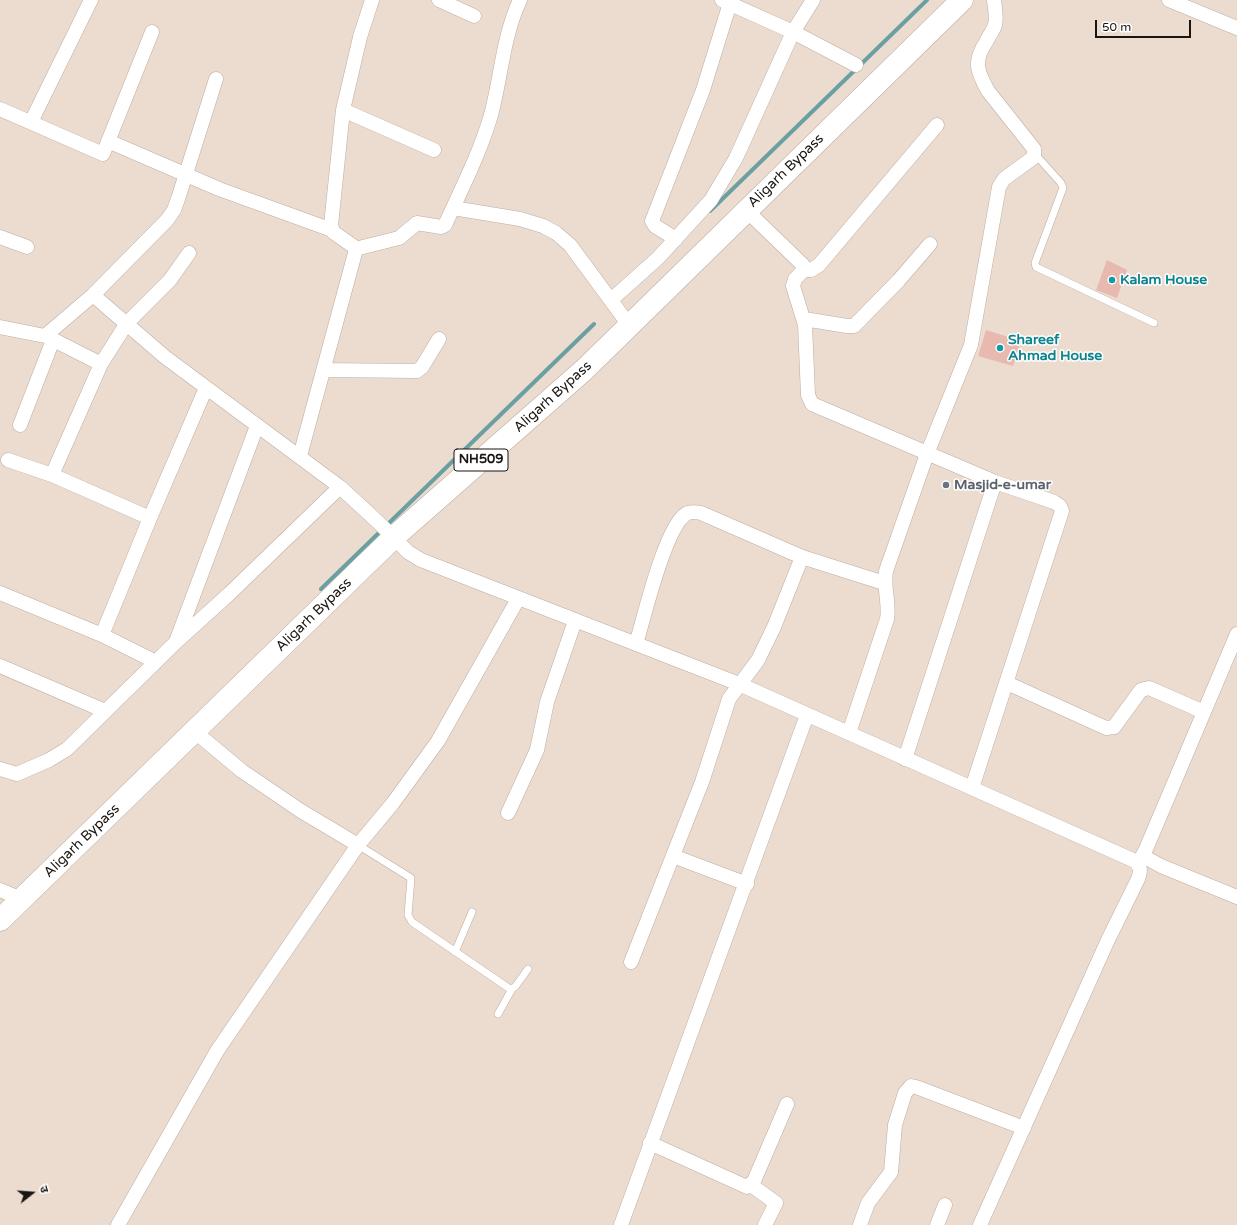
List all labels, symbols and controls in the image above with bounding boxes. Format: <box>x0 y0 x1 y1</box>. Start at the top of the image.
scale bar <box>1097 12 1193 38</box>
text: 50 m <box>1102 20 1131 34</box>
street label: Aligarh Bypass <box>745 131 827 211</box>
place label: Kalam House <box>1120 272 1207 288</box>
marker: Kalam House <box>1107 275 1117 285</box>
place label: Shareef Ahmad House <box>1008 332 1102 364</box>
marker: Shareef Ahmad House <box>995 343 1005 353</box>
street label: Aligarh Bypass <box>511 358 595 436</box>
road number: NH509 <box>454 449 508 471</box>
place label: Masjid-e-umar <box>954 477 1051 493</box>
marker: Masjid-e-umar <box>941 480 951 490</box>
street label: Aligarh Bypass <box>273 575 355 655</box>
street label: Aligarh Bypass <box>41 801 123 881</box>
north arrow <box>12 1173 52 1213</box>
text: उ <box>37 1184 51 1194</box>

